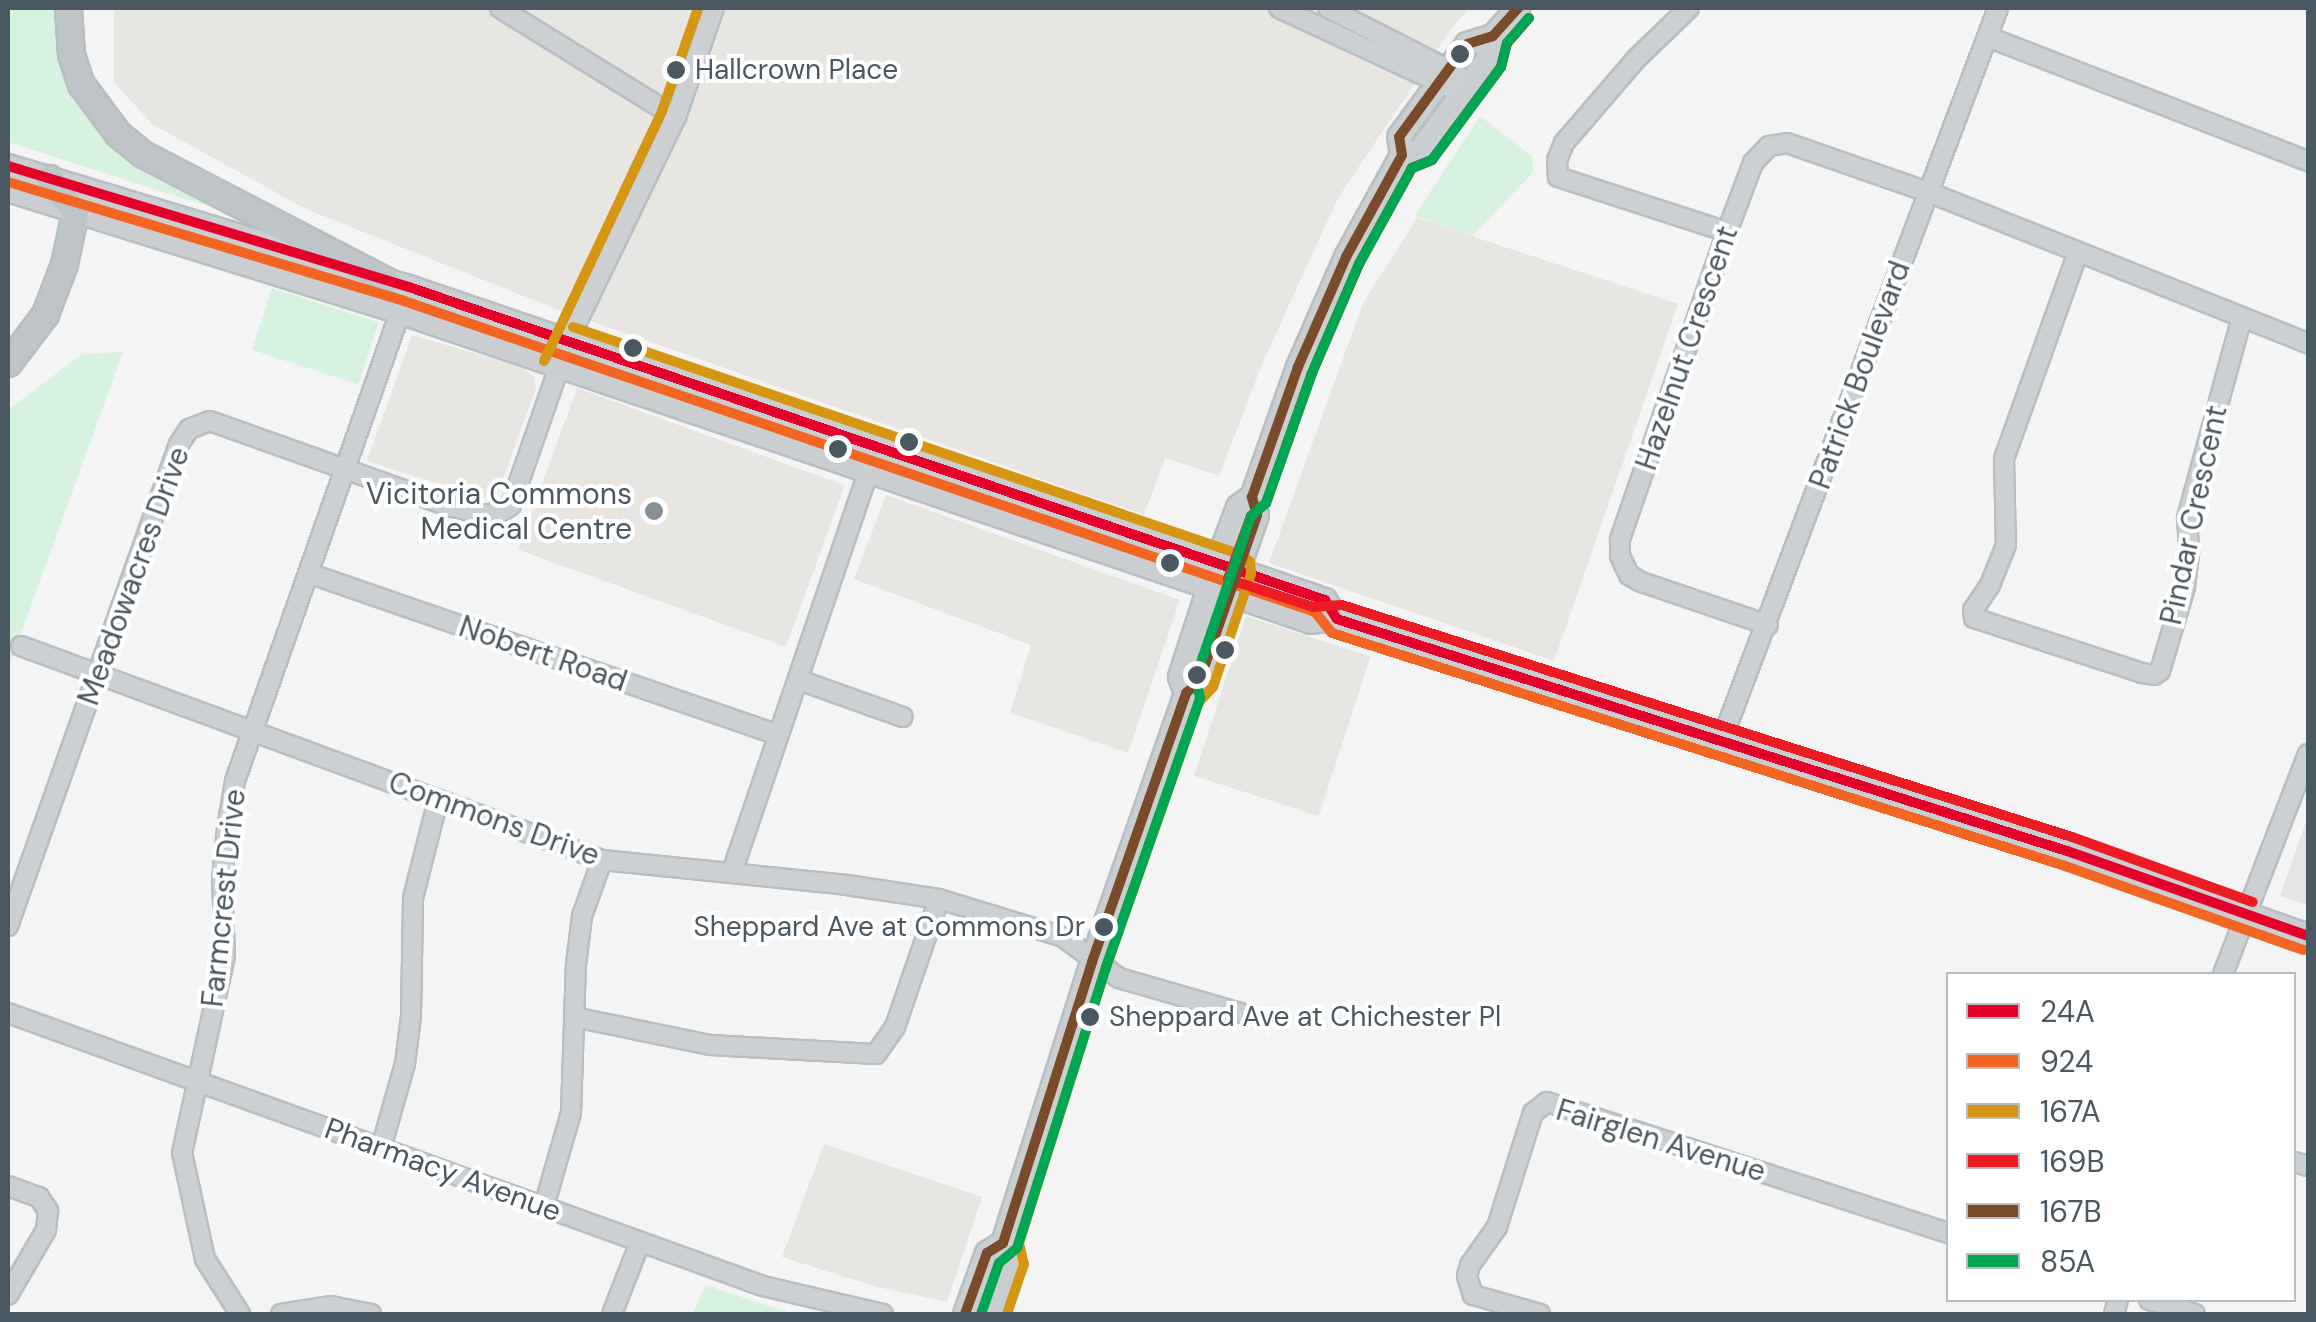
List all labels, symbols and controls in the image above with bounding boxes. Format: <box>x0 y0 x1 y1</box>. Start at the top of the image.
unlabelled marker <box>1450 44 1470 64</box>
place label: Hallcrown Place <box>695 53 898 87</box>
marker: Hallcrown Place <box>666 60 686 80</box>
street label: Hazelnut Crescent <box>1628 221 1746 475</box>
street label: Patrick Boulevard <box>1802 256 1918 494</box>
unlabelled marker <box>623 338 643 358</box>
street label: Pindar Crescent <box>2153 402 2235 628</box>
unlabelled marker <box>899 432 919 452</box>
unlabelled marker <box>828 439 848 459</box>
street label: Meadowacres Drive <box>71 442 197 710</box>
place label: Vicitoria Commons Medical Centre <box>366 476 632 546</box>
marker: Vicitoria Commons Medical Centre <box>641 498 667 524</box>
unlabelled marker <box>1160 553 1180 573</box>
street label: Nobert Road <box>454 608 632 700</box>
unlabelled marker <box>1215 640 1235 660</box>
unlabelled marker <box>1187 665 1207 685</box>
street label: Commons Drive <box>384 764 604 874</box>
street label: Farmcrest Drive <box>195 787 253 1009</box>
place label: Sheppard Ave at Commons Dr <box>693 910 1085 944</box>
marker: Sheppard Ave at Commons Dr <box>1094 917 1114 937</box>
legend <box>1946 972 2296 1302</box>
text: 24A <box>2040 992 2095 1031</box>
place label: Sheppard Ave at Chichester Pl <box>1109 1000 1501 1034</box>
marker: Sheppard Ave at Chichester Pl <box>1080 1007 1100 1027</box>
text: 924 <box>2040 1042 2093 1081</box>
street label: Fairglen Avenue <box>1552 1092 1770 1190</box>
text: 167A <box>2040 1092 2101 1131</box>
street label: Pharmacy Avenue <box>320 1111 566 1229</box>
text: 169B <box>2040 1142 2105 1181</box>
text: 167B <box>2040 1192 2102 1231</box>
text: 85A <box>2040 1242 2095 1281</box>

